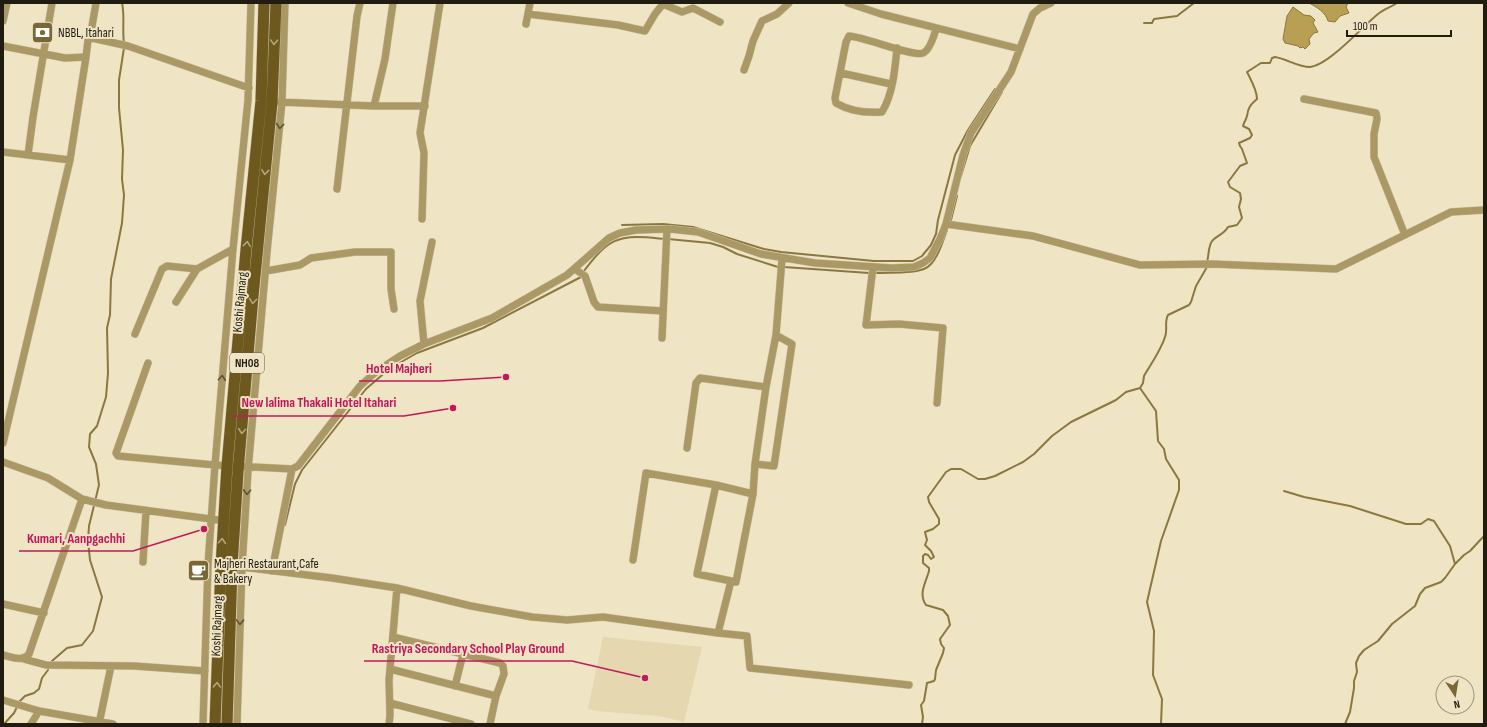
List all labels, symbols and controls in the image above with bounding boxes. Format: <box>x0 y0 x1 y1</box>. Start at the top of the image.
scale bar <box>1347 12 1451 38</box>
bank icon: NBBL, Itahari <box>29 19 55 45</box>
text: 100 m <box>1353 19 1378 34</box>
place label: NBBL, Itahari <box>58 25 114 41</box>
one-way arrow <box>270 39 279 45</box>
one-way arrow <box>276 123 285 129</box>
one-way arrow <box>261 169 270 175</box>
one-way arrow <box>242 241 251 247</box>
street label: Koshi Rajmarg <box>229 271 251 333</box>
one-way arrow <box>248 298 257 304</box>
road number: NH08 <box>230 353 264 373</box>
callout: Hotel Majheri <box>359 355 440 381</box>
text: Hotel Majheri <box>366 360 432 377</box>
one-way arrow <box>218 375 227 381</box>
callout: New lalima Thakali Hotel Itahari <box>233 390 404 416</box>
text: New lalima Thakali Hotel Itahari <box>242 394 397 411</box>
one-way arrow <box>237 427 246 434</box>
one-way arrow <box>242 489 251 495</box>
callout: Kumari, Aanpgachhi <box>19 525 133 551</box>
text: Kumari, Aanpgachhi <box>27 530 125 547</box>
one-way arrow <box>218 538 227 544</box>
place label: Majheri Restaurant,Cafe & Bakery <box>214 556 319 587</box>
cafe icon: Majheri Restaurant,Cafe & Bakery <box>186 557 212 583</box>
street label: Koshi Rajmarg <box>208 595 226 657</box>
one-way arrow <box>236 619 244 625</box>
callout: Rastriya Secondary School Play Ground <box>364 635 572 661</box>
text: Rastriya Secondary School Play Ground <box>372 640 564 657</box>
north arrow <box>1435 675 1475 715</box>
one-way arrow <box>212 682 221 688</box>
text: N <box>1453 697 1461 711</box>

